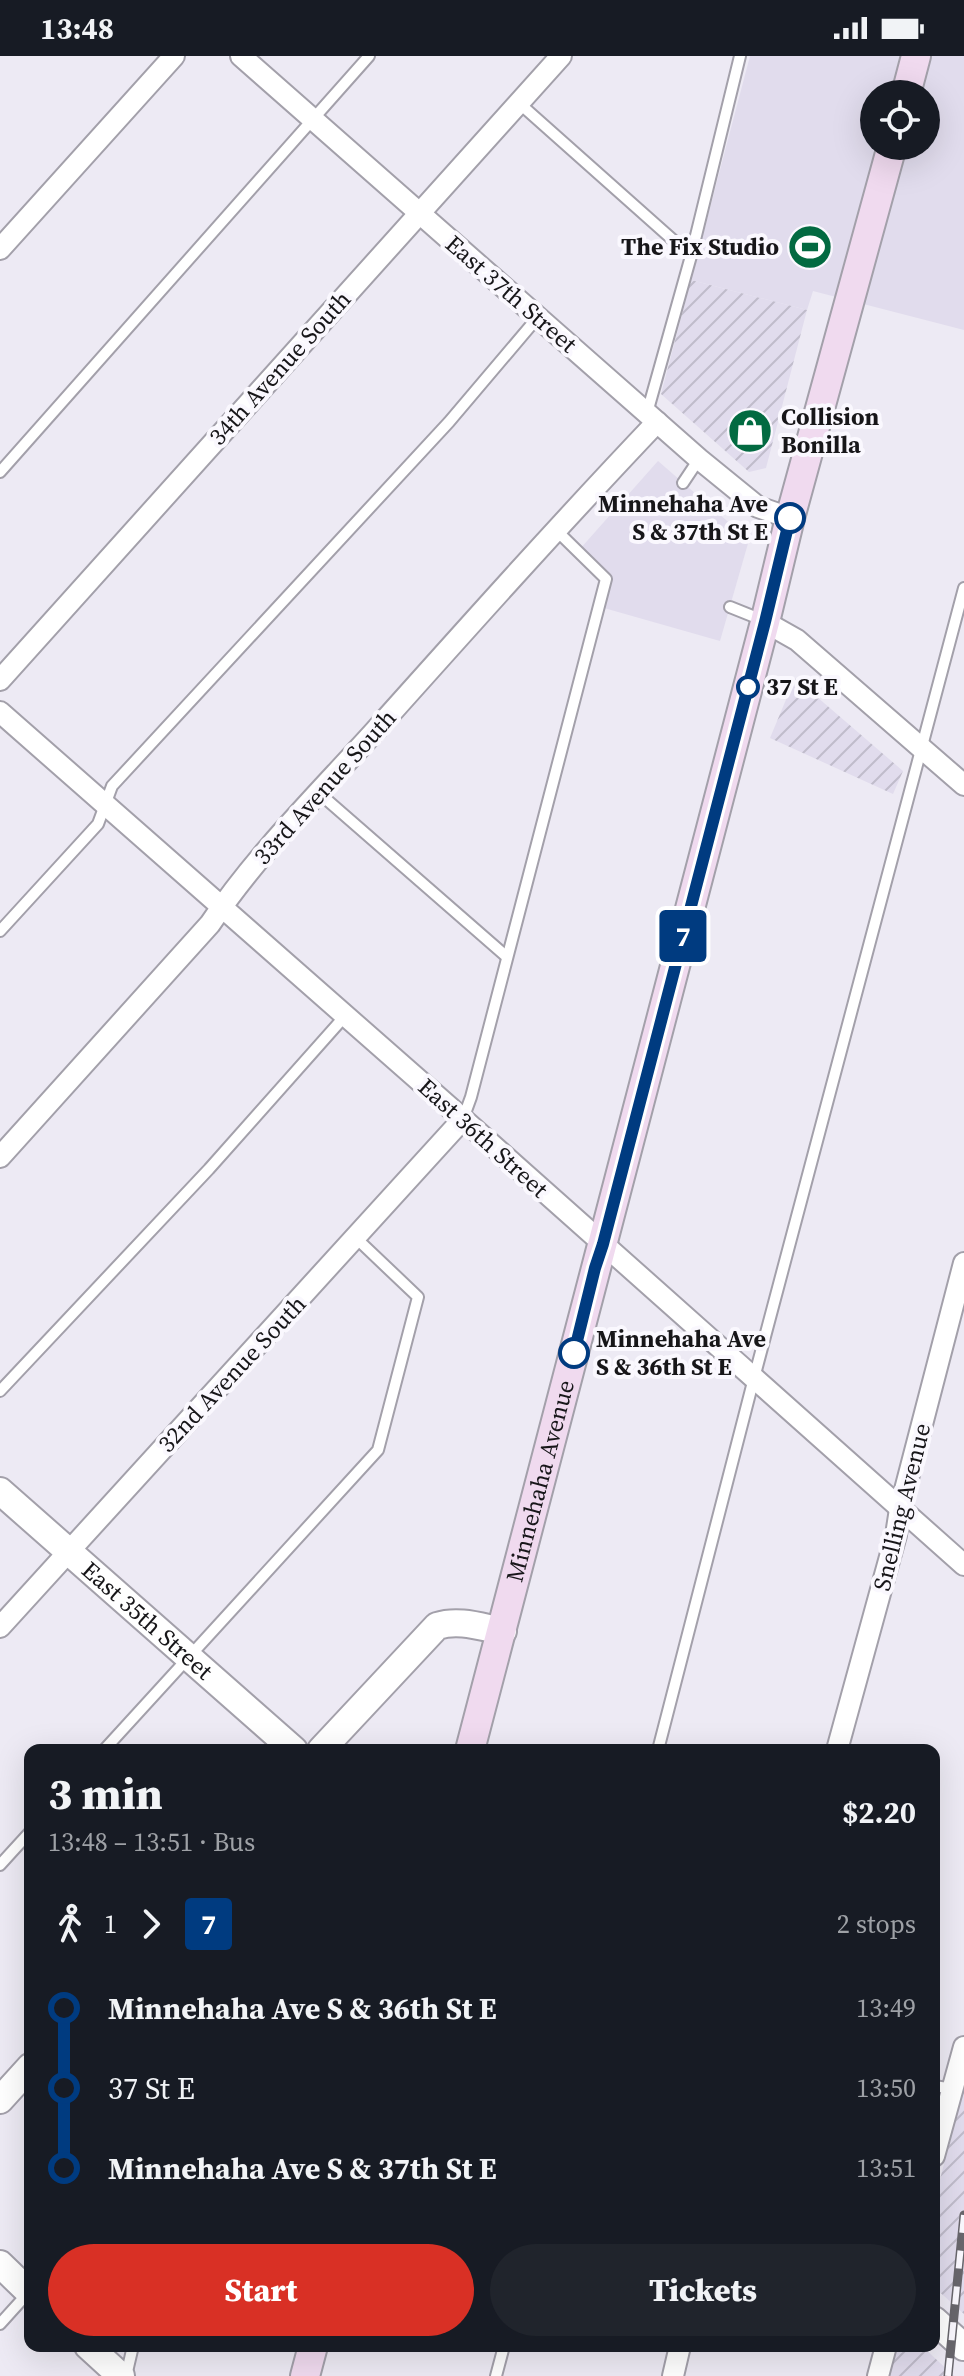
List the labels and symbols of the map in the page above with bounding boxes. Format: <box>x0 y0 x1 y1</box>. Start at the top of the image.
sports icon: The Fix Studio <box>786 223 834 271</box>
street label: East 37th Street <box>438 227 584 360</box>
place label: The Fix Studio <box>621 230 779 263</box>
street label: 34th Avenue South <box>201 283 358 452</box>
place label: Collision Bonilla <box>781 400 879 461</box>
shop icon: Collision Bonilla <box>726 407 774 455</box>
place label: Minnehaha Ave S & 37th St E <box>598 487 768 548</box>
marker: Minnehaha Ave S & 37th St E <box>775 503 805 533</box>
place label: 37 St E <box>766 670 838 703</box>
marker: 37 St E <box>737 676 759 698</box>
street label: 33rd Avenue South <box>246 702 403 872</box>
line badge: 7 <box>657 910 709 962</box>
street label: East 36th Street <box>411 1070 556 1205</box>
street label: 32nd Avenue South <box>150 1288 313 1459</box>
place label: Minnehaha Ave S & 36th St E <box>596 1322 766 1383</box>
marker: Minnehaha Ave S & 36th St E <box>559 1338 589 1368</box>
street label: Minnehaha Avenue <box>498 1376 582 1586</box>
street label: Snelling Avenue <box>865 1420 938 1594</box>
street label: East 35th Street <box>75 1553 220 1687</box>

